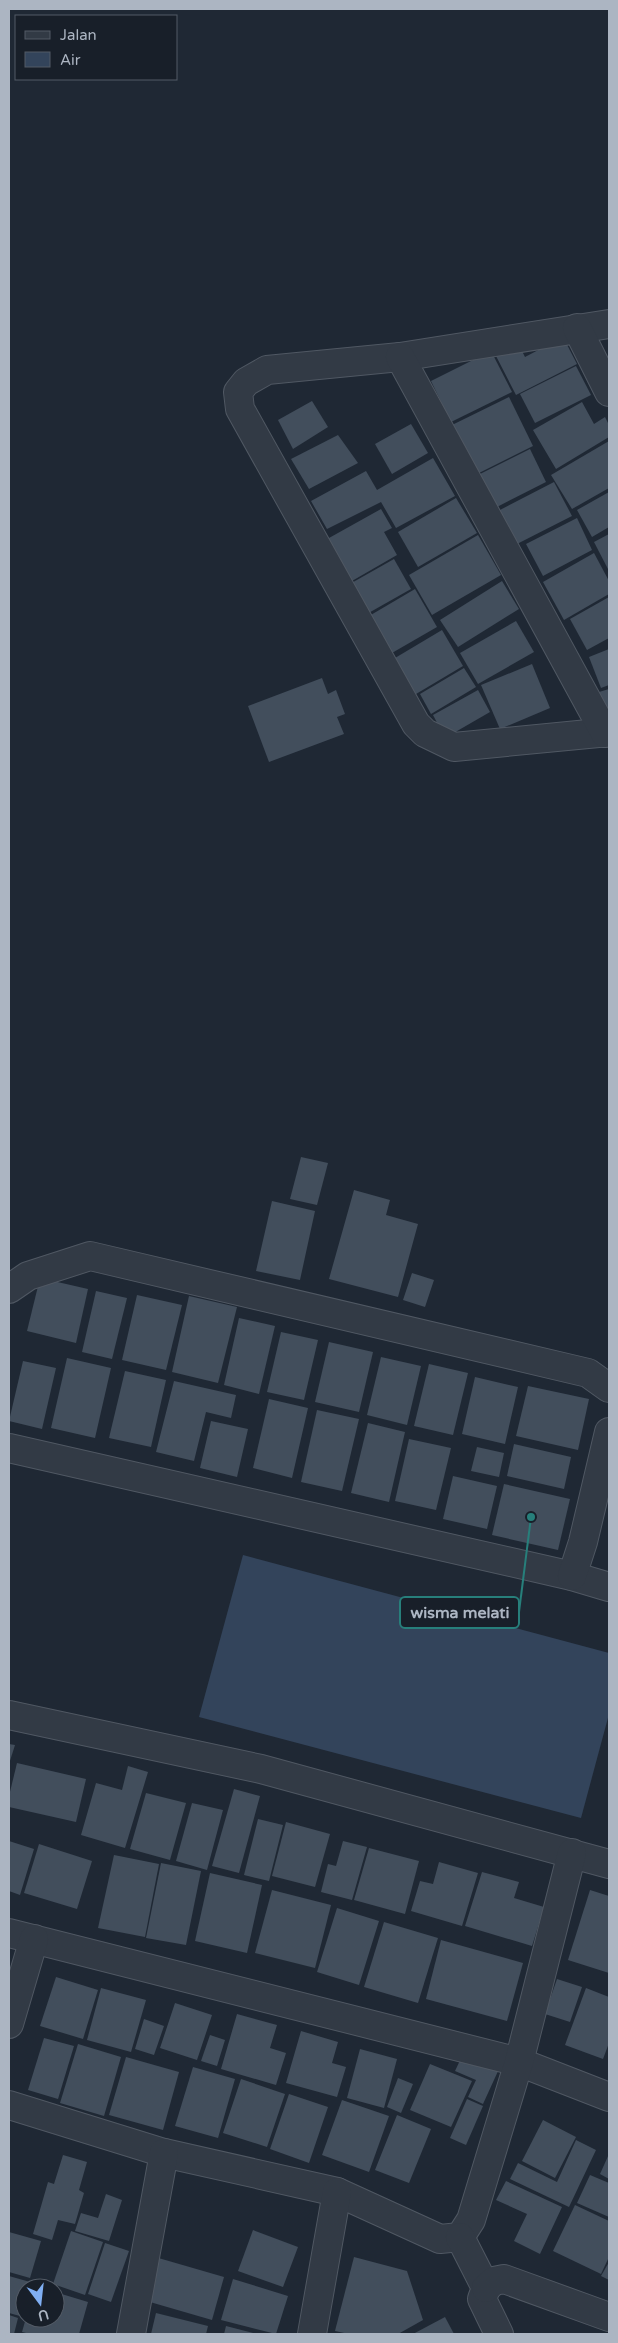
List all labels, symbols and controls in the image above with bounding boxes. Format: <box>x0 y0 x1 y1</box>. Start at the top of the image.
legend <box>15 15 178 80</box>
text: Jalan <box>60 26 97 44</box>
text: Air <box>60 51 81 69</box>
callout: wisma melati <box>400 1597 519 1628</box>
text: wisma melati <box>411 1603 509 1623</box>
north arrow <box>15 2278 65 2328</box>
text: U <box>36 2305 51 2325</box>

